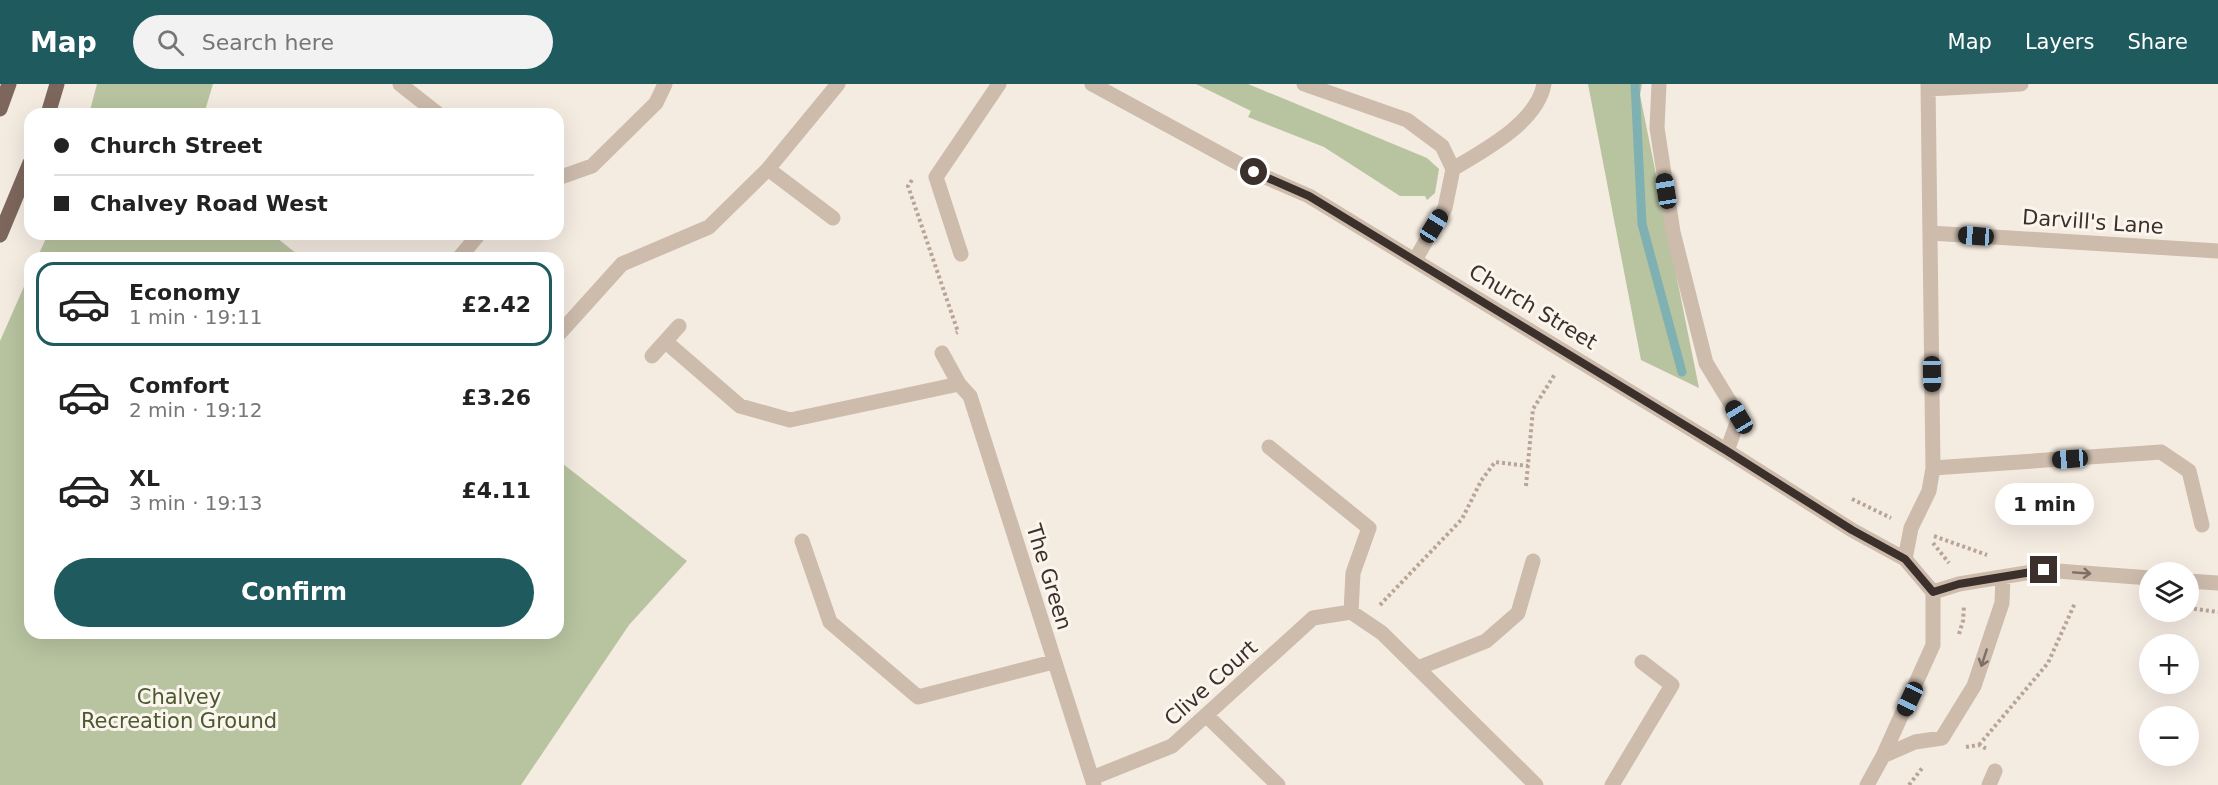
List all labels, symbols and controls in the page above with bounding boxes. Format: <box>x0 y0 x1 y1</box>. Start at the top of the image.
search box <box>133 15 553 69</box>
text: Map <box>30 26 97 59</box>
icon: search <box>154 26 187 59</box>
text: Search here <box>202 30 334 55</box>
text: Map <box>1948 30 1992 54</box>
text: Layers <box>2025 30 2094 54</box>
text: Share <box>2127 30 2188 54</box>
text: Church Street <box>90 133 262 158</box>
route start <box>1240 158 1267 185</box>
car <box>1654 172 1678 210</box>
text: Chalvey Road West <box>90 191 328 216</box>
street label: Darvill's Lane <box>2021 205 2165 239</box>
car <box>1417 206 1451 246</box>
car <box>1957 226 1995 246</box>
street label: Church Street <box>1465 259 1601 355</box>
icon: car <box>57 277 111 331</box>
text: Economy <box>129 280 240 305</box>
text: £2.42 <box>461 292 531 317</box>
text: 1 min · 19:11 <box>129 305 263 329</box>
car <box>1923 356 1941 392</box>
icon: car <box>57 370 111 424</box>
text: Comfort <box>129 373 229 398</box>
text: £3.26 <box>461 385 531 410</box>
car <box>1722 397 1756 437</box>
text: 2 min · 19:12 <box>129 398 263 422</box>
car <box>2051 449 2089 469</box>
icon: car <box>57 463 111 517</box>
text: XL <box>129 466 160 491</box>
text: £4.11 <box>461 478 531 503</box>
callout: 1 min <box>1994 483 2094 525</box>
text: 3 min · 19:13 <box>129 491 263 515</box>
text: 1 min <box>2013 492 2076 516</box>
street label: The Green <box>1021 520 1076 633</box>
route end <box>2030 556 2057 583</box>
button: Confirm <box>54 558 534 627</box>
map controls <box>2139 562 2199 766</box>
button: layers <box>2139 562 2199 622</box>
one-way arrow <box>2071 568 2091 579</box>
button: + <box>2139 634 2199 694</box>
street label: Clive Court <box>1160 635 1262 731</box>
one-way arrow <box>1977 648 1988 667</box>
car <box>1894 679 1926 719</box>
park label: Chalvey Recreation Ground <box>81 685 277 733</box>
button: − <box>2139 706 2199 766</box>

